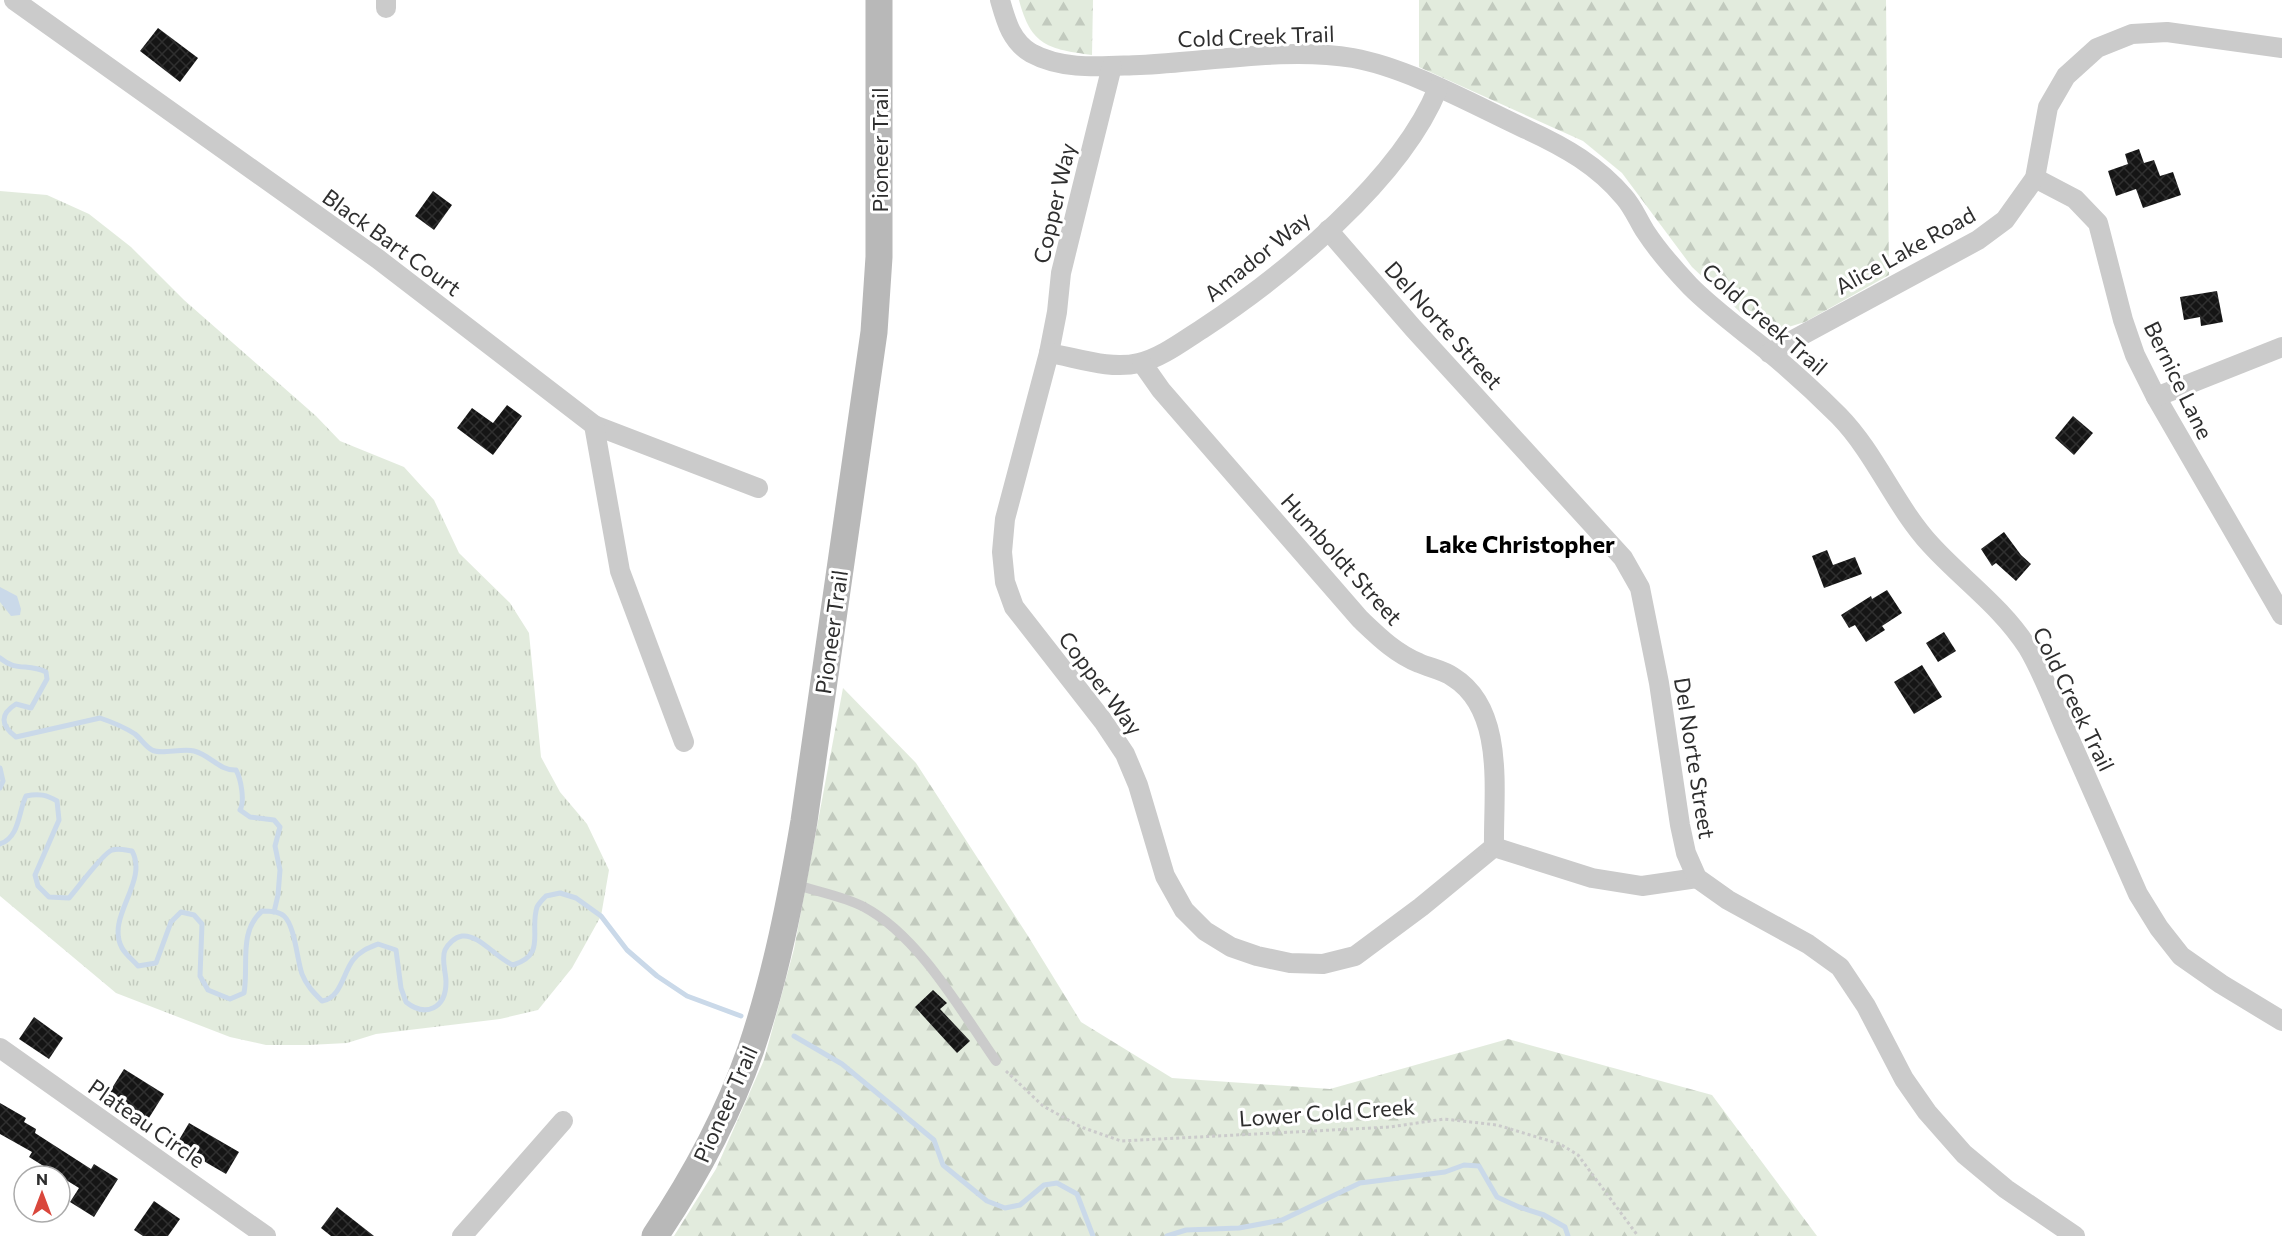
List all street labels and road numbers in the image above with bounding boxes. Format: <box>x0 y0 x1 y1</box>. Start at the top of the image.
street label: Cold Creek Trail <box>1177 20 1335 52</box>
street label: Pioneer Trail <box>866 87 893 213</box>
street label: Copper Way <box>1027 140 1081 266</box>
street label: Black Bart Court <box>318 183 466 301</box>
street label: Alice Lake Road <box>1830 200 1980 300</box>
street label: Amador Way <box>1199 205 1315 307</box>
street label: Del Norte Street <box>1379 255 1509 395</box>
street label: Cold Creek Trail <box>1697 257 1833 381</box>
street label: Bernice Lane <box>2139 317 2219 443</box>
street label: Humboldt Street <box>1276 488 1408 630</box>
street label: Pioneer Trail <box>809 568 853 696</box>
street label: Cold Creek Trail <box>2027 622 2121 776</box>
street label: Copper Way <box>1053 626 1149 740</box>
street label: Del Norte Street <box>1669 675 1721 841</box>
street label: Pioneer Trail <box>687 1041 763 1167</box>
street label: Plateau Circle <box>83 1073 211 1173</box>
street label: Lower Cold Creek <box>1238 1092 1416 1132</box>

